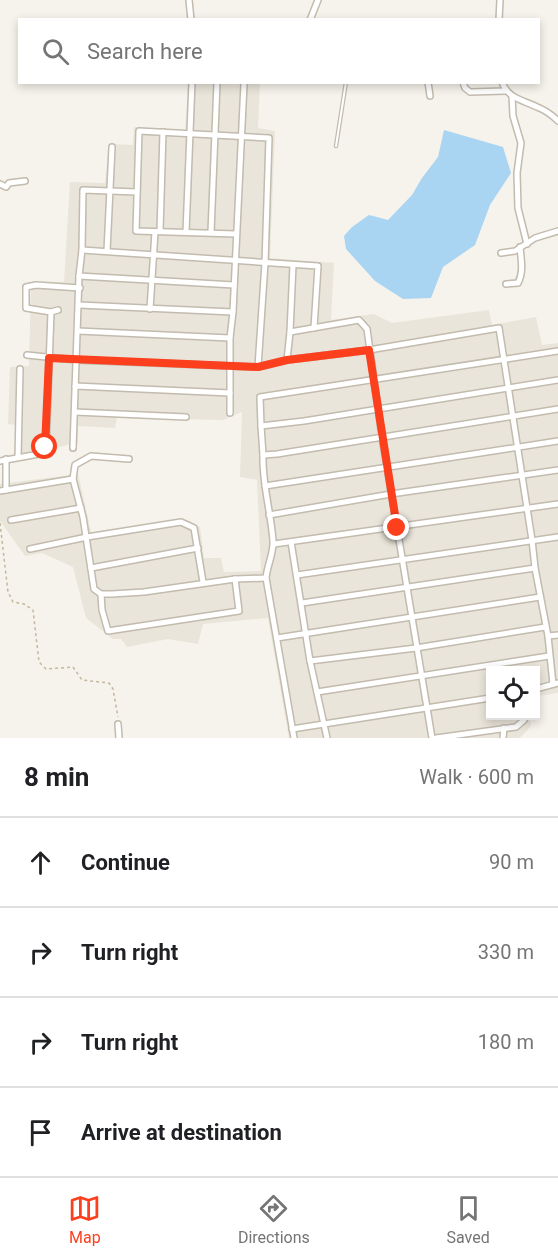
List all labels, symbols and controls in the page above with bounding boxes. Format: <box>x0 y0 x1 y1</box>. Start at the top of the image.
search box <box>18 18 540 84</box>
icon: search <box>39 35 72 68</box>
text: Search here <box>87 39 203 64</box>
route start <box>31 433 57 459</box>
route end <box>383 514 409 540</box>
map controls <box>486 666 540 720</box>
button: locate <box>486 666 540 720</box>
text: 8 min <box>24 762 89 792</box>
text: Walk · 600 m <box>419 765 534 789</box>
icon: ahead <box>24 846 57 879</box>
text: Continue <box>81 850 170 875</box>
text: 90 m <box>489 850 534 874</box>
icon: right <box>24 936 57 969</box>
text: Turn right <box>81 940 178 965</box>
text: 330 m <box>478 940 534 964</box>
icon: right <box>24 1026 57 1059</box>
text: Turn right <box>81 1030 178 1055</box>
text: 180 m <box>478 1030 534 1054</box>
icon: arrive <box>24 1116 57 1149</box>
text: Arrive at destination <box>81 1120 282 1145</box>
tab: Map <box>68 1192 101 1247</box>
tab: Directions <box>238 1192 310 1247</box>
tab: Saved <box>446 1192 490 1247</box>

